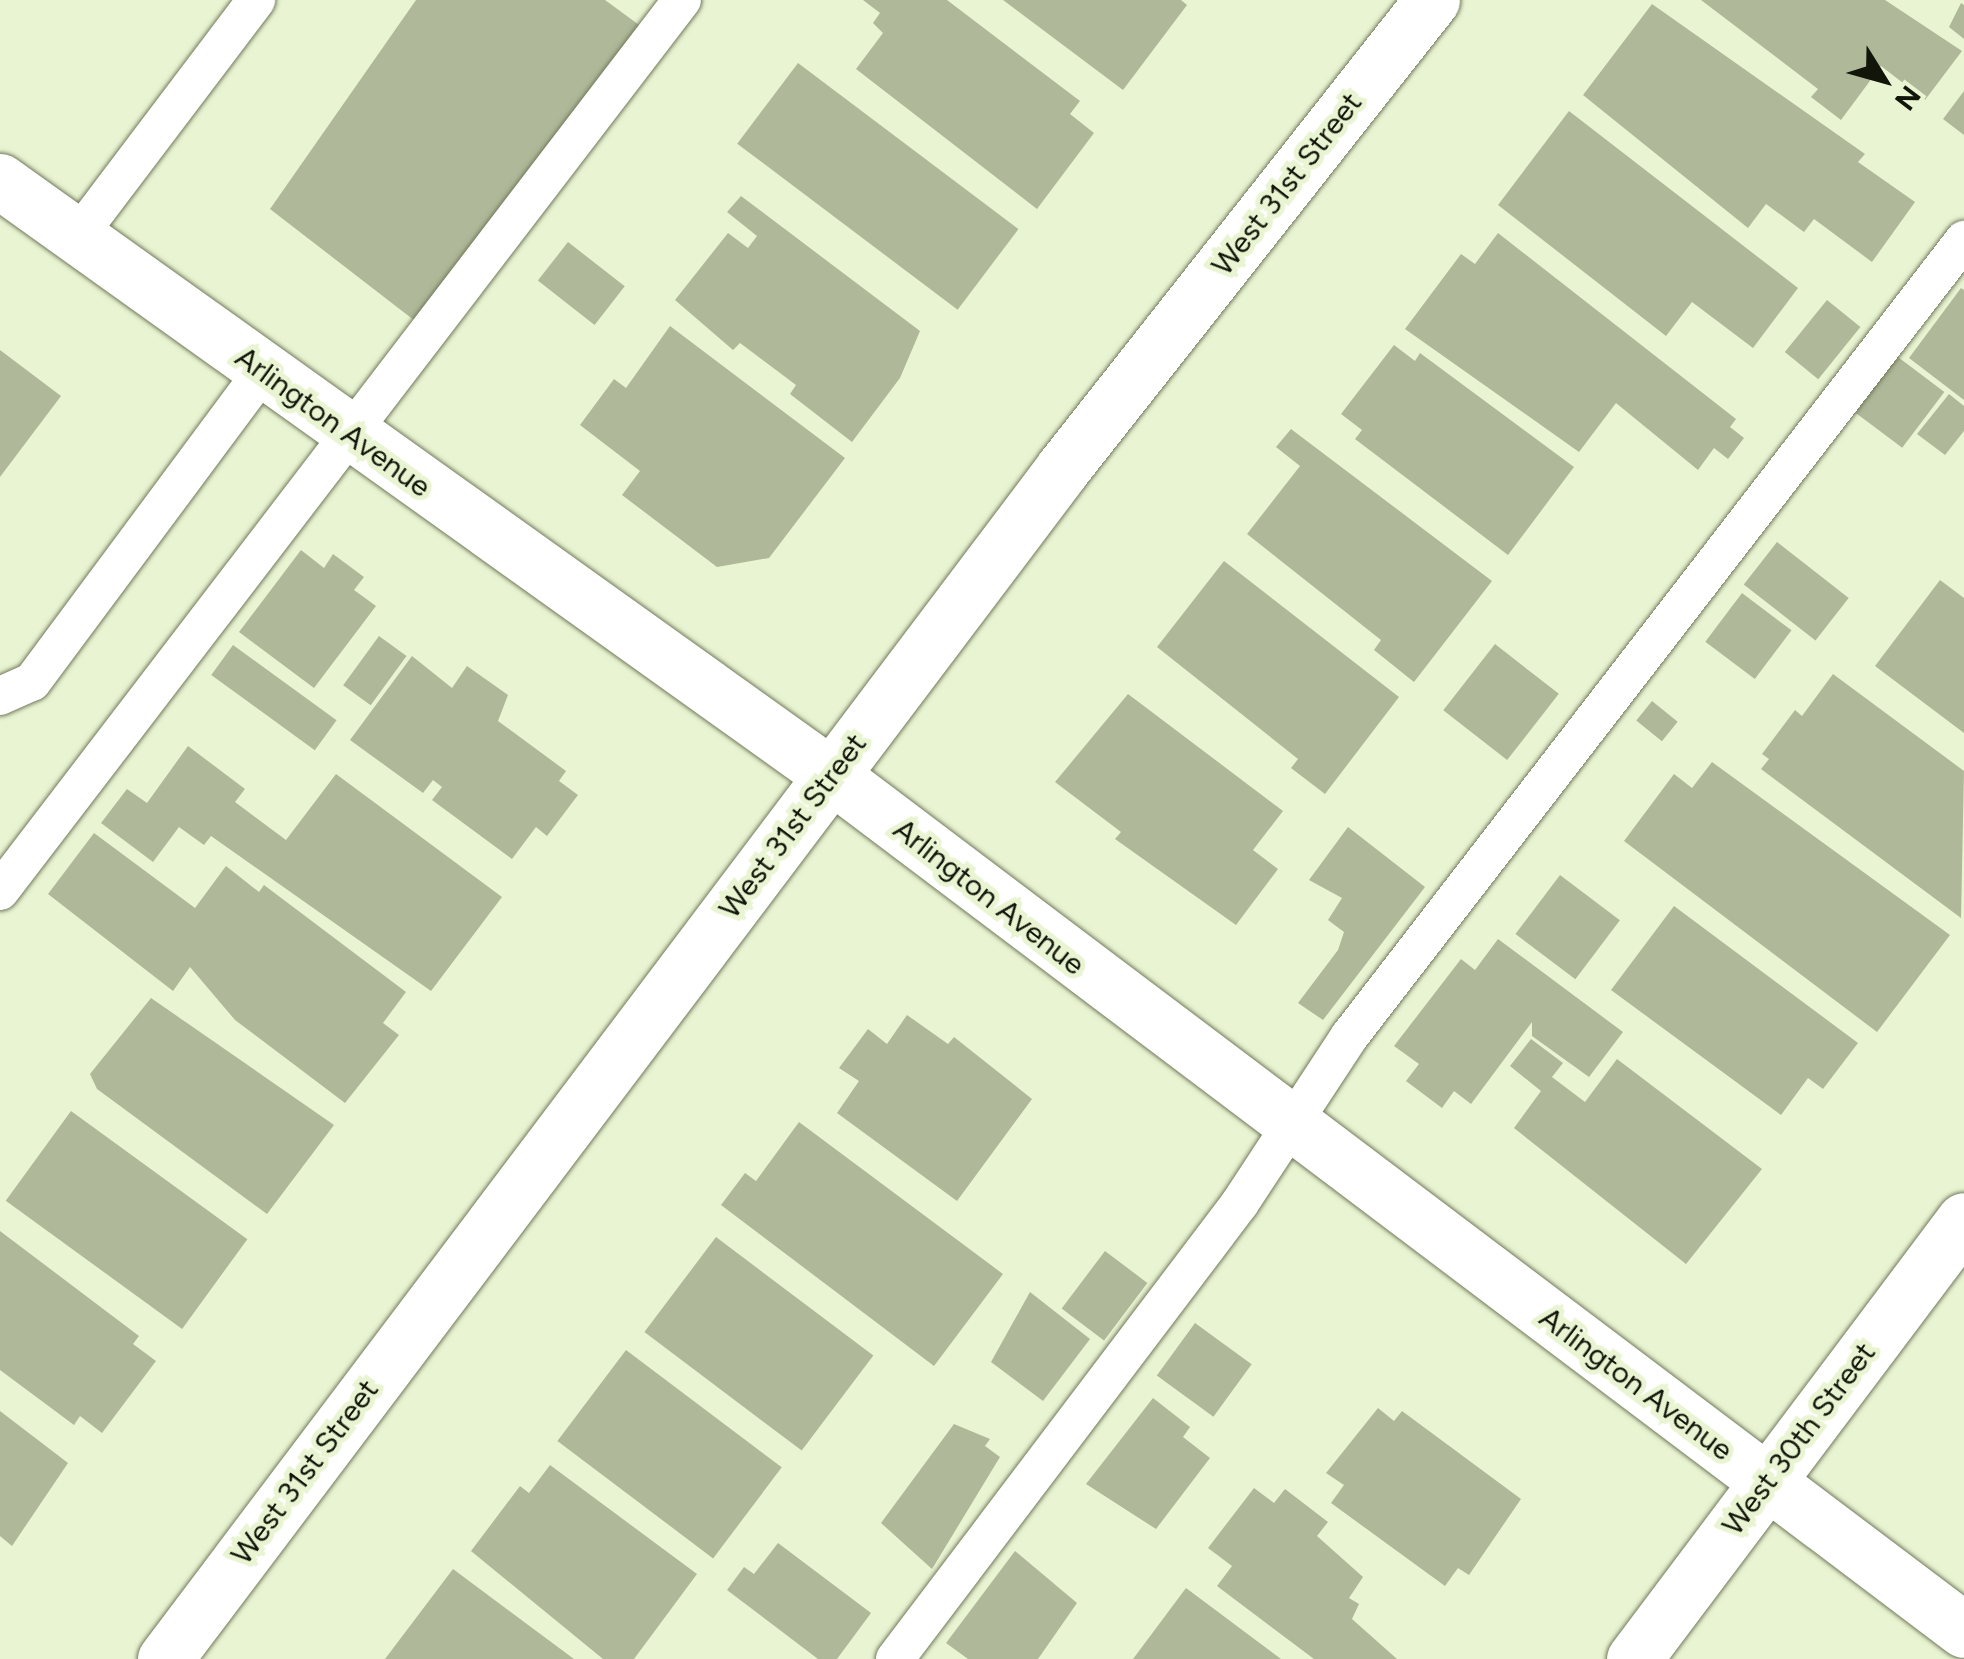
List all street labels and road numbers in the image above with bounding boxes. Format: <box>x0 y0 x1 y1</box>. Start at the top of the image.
street label: West 31st Street <box>1204 85 1370 283</box>
street label: Arlington Avenue <box>228 339 438 505</box>
street label: West 31st Street <box>712 726 874 926</box>
street label: Arlington Avenue <box>886 811 1092 983</box>
street label: Arlington Avenue <box>1532 1300 1740 1468</box>
street label: West 30th Street <box>1715 1336 1883 1542</box>
street label: West 31st Street <box>224 1372 386 1572</box>

